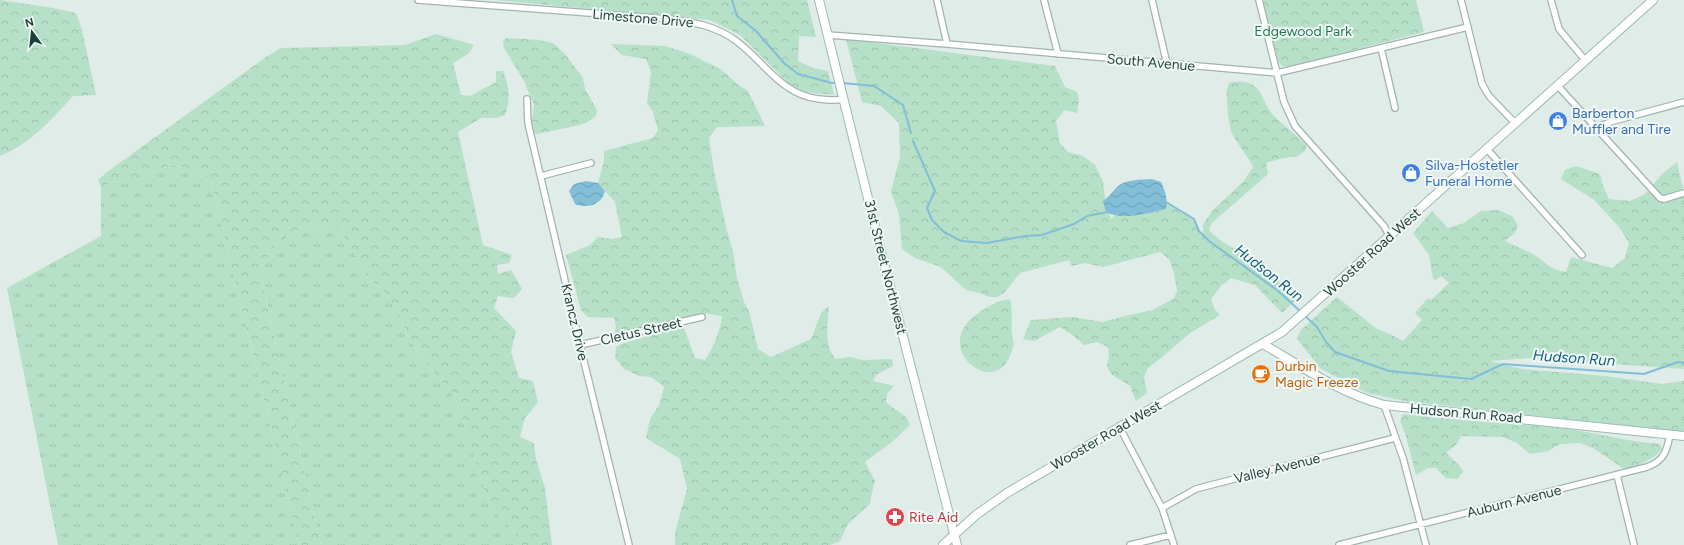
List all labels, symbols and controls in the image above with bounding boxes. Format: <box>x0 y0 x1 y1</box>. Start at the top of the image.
street label: Limestone Drive <box>592 6 694 31</box>
north arrow <box>12 12 52 52</box>
text: N <box>24 15 35 30</box>
park label: Edgewood Park <box>1254 23 1352 40</box>
street label: South Avenue <box>1106 50 1196 75</box>
place label: Barberton Muffler and Tire <box>1572 105 1671 138</box>
shop icon: Barberton Muffler and Tire <box>1547 110 1569 132</box>
place label: Silva-Hostetler Funeral Home <box>1425 157 1519 190</box>
shop icon: Silva-Hostetler Funeral Home <box>1400 162 1422 184</box>
street label: 31st Street Northwest <box>861 198 910 336</box>
street label: Wooster Road West <box>1320 204 1424 300</box>
water label: Hudson Run <box>1231 241 1307 305</box>
street label: Krancz Drive <box>557 282 592 363</box>
street label: Cletus Street <box>599 314 684 349</box>
water label: Hudson Run <box>1532 346 1616 370</box>
place label: Durbin Magic Freeze <box>1275 358 1359 391</box>
cafe icon: Durbin Magic Freeze <box>1250 363 1272 385</box>
street label: Wooster Road West <box>1048 397 1165 474</box>
street label: Hudson Run Road <box>1409 400 1523 427</box>
street label: Valley Avenue <box>1232 450 1322 487</box>
street label: Auburn Avenue <box>1465 481 1563 521</box>
pharmacy icon: Rite Aid <box>884 506 906 528</box>
place label: Rite Aid <box>909 509 958 526</box>

